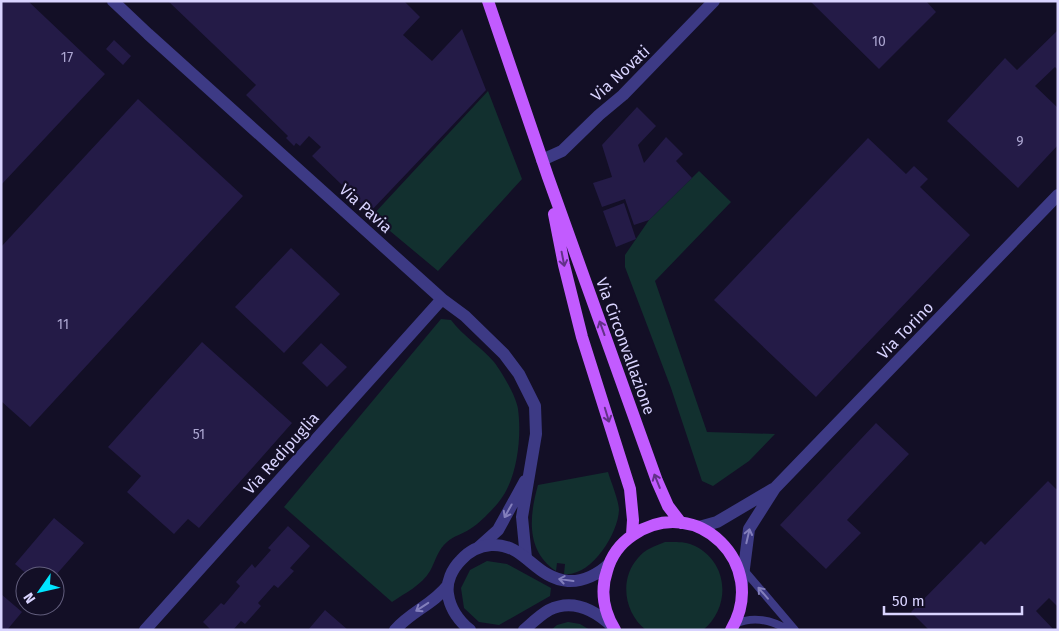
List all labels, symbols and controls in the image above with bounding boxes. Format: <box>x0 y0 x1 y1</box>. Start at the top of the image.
house number: 10 <box>872 33 886 50</box>
street label: Via Novati <box>587 41 654 105</box>
house number: 17 <box>61 49 73 66</box>
house number: 9 <box>1016 133 1024 150</box>
street label: Via Pavia <box>335 180 396 237</box>
one-way arrow <box>558 251 568 267</box>
street label: Via Circonvallazione <box>592 275 659 417</box>
street label: Via Torino <box>873 298 937 363</box>
house number: 11 <box>57 316 69 333</box>
one-way arrow <box>597 321 606 336</box>
one-way arrow <box>602 407 612 423</box>
street label: Via Redipuglia <box>240 408 323 498</box>
house number: 51 <box>193 426 205 443</box>
one-way arrow <box>652 474 661 489</box>
one-way arrow <box>503 504 513 518</box>
one-way arrow <box>744 529 753 545</box>
north arrow <box>15 566 65 616</box>
one-way arrow <box>558 575 574 585</box>
scale bar <box>884 584 1022 616</box>
one-way arrow <box>758 587 769 600</box>
text: N <box>20 589 39 607</box>
text: 50 m <box>892 592 925 610</box>
one-way arrow <box>415 603 429 613</box>

